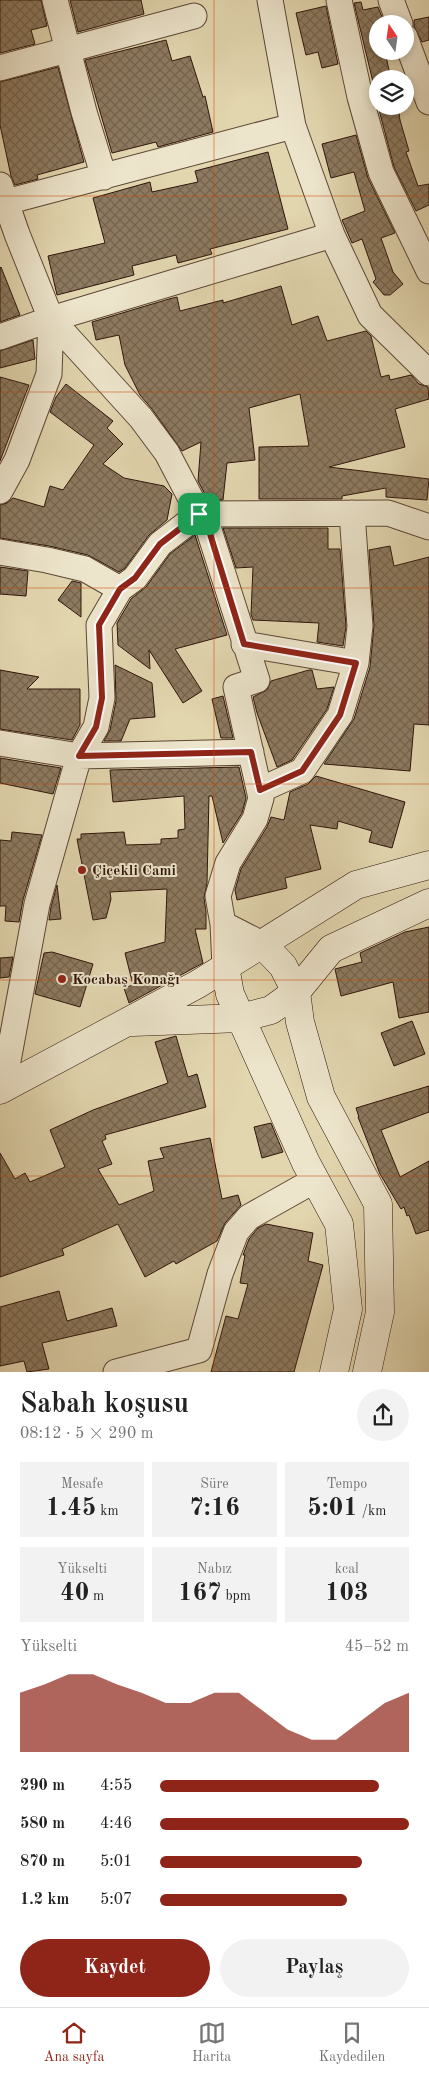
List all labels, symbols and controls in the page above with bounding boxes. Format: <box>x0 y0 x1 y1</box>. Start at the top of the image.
north arrow <box>369 15 414 60</box>
map controls <box>369 15 414 115</box>
button: layers <box>369 70 414 115</box>
pin <box>178 493 220 535</box>
icon: arrive <box>185 500 213 528</box>
marker: Çiçekli Cami <box>76 864 88 876</box>
place label: Çiçekli Cami <box>92 864 176 879</box>
marker: Kocabaş Konağı <box>56 973 68 985</box>
place label: Kocabaş Konağı <box>72 973 180 988</box>
button: share <box>357 1389 409 1441</box>
text: Sabah koşusu <box>20 1391 189 1419</box>
text: 08:12 · 5 × 290 m <box>20 1426 153 1442</box>
text: Mesafe <box>61 1477 103 1491</box>
text: Süre <box>200 1477 229 1491</box>
text: Tempo <box>326 1477 367 1491</box>
text: 1.45 <box>46 1496 96 1521</box>
text: 7:16 <box>189 1496 240 1521</box>
text: 5:01 <box>307 1496 358 1521</box>
text: km <box>96 1504 119 1518</box>
text: /km <box>358 1504 386 1518</box>
text: Yükselti <box>57 1562 107 1576</box>
text: Nabız <box>197 1562 232 1576</box>
text: kcal <box>335 1562 359 1576</box>
text: 40 <box>60 1581 89 1606</box>
text: 167 <box>178 1581 222 1606</box>
text: 103 <box>325 1581 369 1606</box>
text: m <box>89 1589 104 1603</box>
text: bpm <box>222 1589 251 1603</box>
text: Yükselti <box>20 1639 77 1655</box>
text: 45–52 m <box>345 1639 409 1655</box>
text: 290 m <box>20 1778 65 1794</box>
text: 4:55 <box>100 1778 132 1794</box>
text: 580 m <box>20 1816 65 1832</box>
text: 4:46 <box>100 1816 132 1832</box>
text: 870 m <box>20 1854 65 1870</box>
text: 5:01 <box>100 1854 132 1870</box>
text: 1.2 km <box>20 1892 69 1908</box>
text: 5:07 <box>100 1892 132 1908</box>
button: Kaydet <box>20 1939 210 1997</box>
button: Paylaş <box>220 1939 409 1997</box>
tab: Ana sayfa <box>44 2019 105 2066</box>
tab: Harita <box>192 2019 231 2066</box>
tab: Kaydedilen <box>319 2019 385 2066</box>

